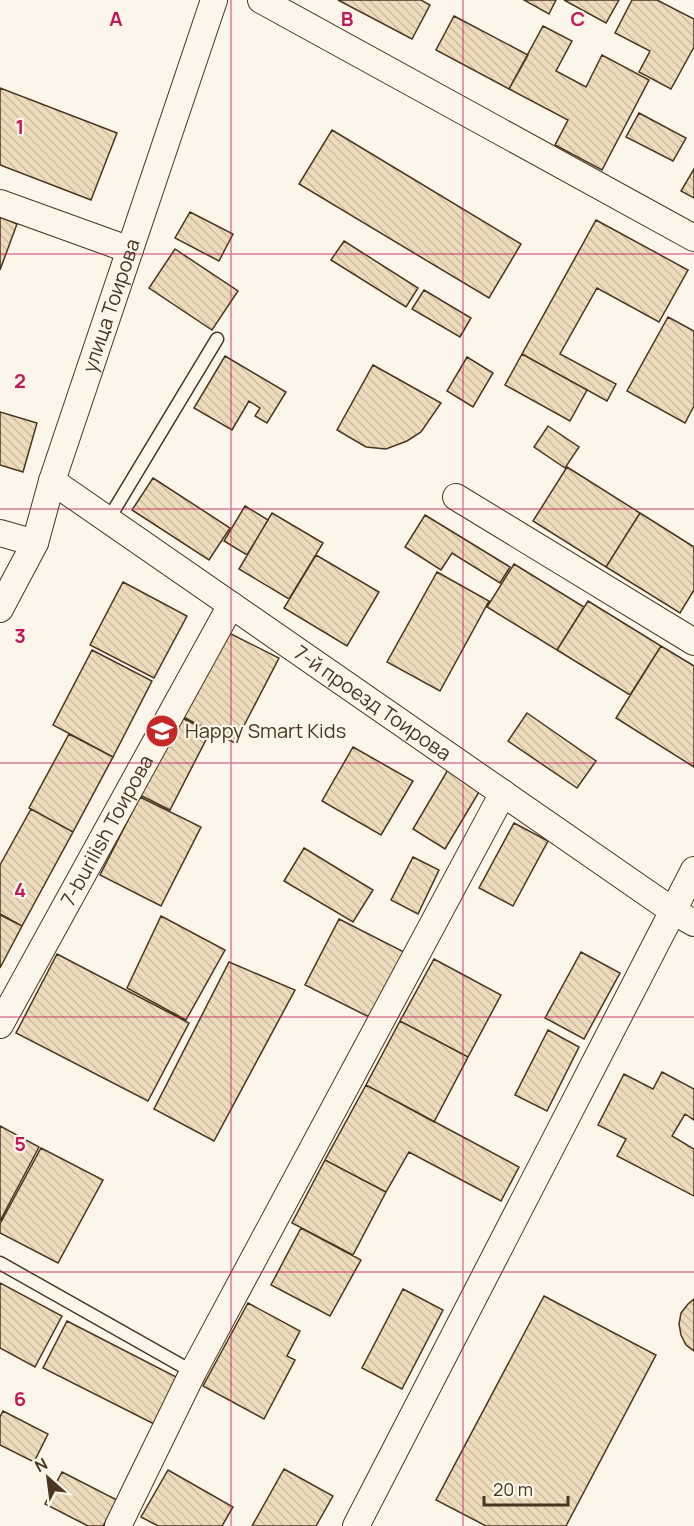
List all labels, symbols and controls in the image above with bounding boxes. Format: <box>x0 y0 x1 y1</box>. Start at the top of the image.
text: A <box>109 5 123 32</box>
text: B <box>341 5 354 32</box>
text: C <box>571 5 585 32</box>
text: 1 <box>16 113 24 140</box>
street label: улица Тоирова <box>75 235 146 376</box>
text: 2 <box>14 367 26 394</box>
text: 3 <box>14 622 26 649</box>
street label: 7-й проезд Тоирова <box>289 639 457 766</box>
school or university icon: Happy Smart Kids <box>144 713 180 749</box>
place label: Happy Smart Kids <box>185 717 346 744</box>
street label: 7-burilish Тоирова <box>54 750 159 911</box>
text: 4 <box>14 876 26 903</box>
text: 5 <box>14 1130 26 1157</box>
text: 6 <box>14 1385 26 1412</box>
north arrow <box>18 1448 78 1508</box>
text: N <box>31 1452 51 1477</box>
scale bar <box>484 1469 568 1507</box>
text: 20 m <box>493 1477 533 1501</box>

